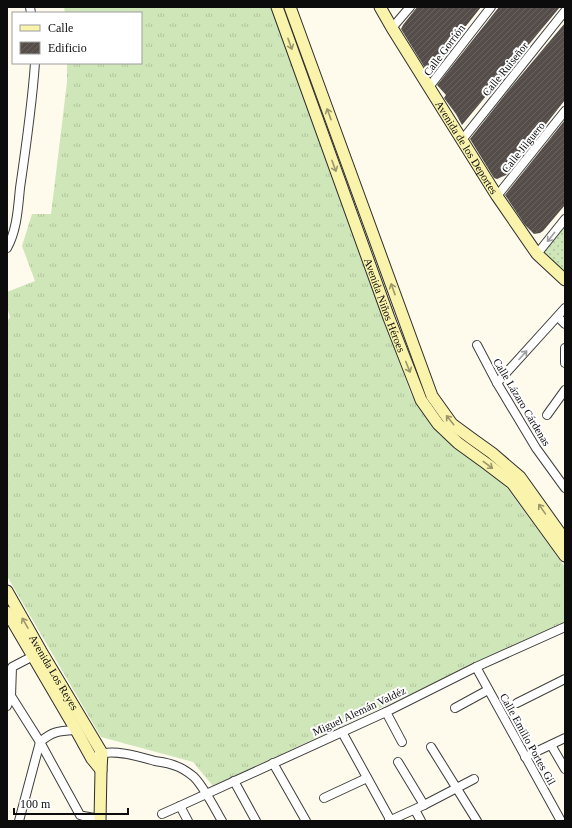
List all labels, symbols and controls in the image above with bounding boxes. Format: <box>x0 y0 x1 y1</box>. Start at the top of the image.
legend <box>12 12 142 64</box>
text: Calle <box>48 21 73 35</box>
street label: Calle Gorrión <box>421 22 467 78</box>
one-way arrow <box>287 37 294 50</box>
street label: Calle Ruiseñor <box>480 39 531 98</box>
text: Edificio <box>48 41 87 55</box>
street label: Avenida de los Deportes <box>433 99 500 196</box>
one-way arrow <box>324 108 332 120</box>
street label: Calle Jilguero <box>499 119 547 175</box>
one-way arrow <box>331 159 338 172</box>
one-way arrow <box>547 231 555 242</box>
street label: Avenida Niños Héroes <box>362 256 408 354</box>
one-way arrow <box>388 283 396 295</box>
one-way arrow <box>519 349 528 360</box>
street label: Calle Lázaro Cárdenas <box>491 356 553 448</box>
one-way arrow <box>404 360 412 372</box>
one-way arrow <box>445 414 454 425</box>
one-way arrow <box>483 461 494 469</box>
one-way arrow <box>538 503 546 514</box>
one-way arrow <box>21 617 29 629</box>
street label: Avenida Los Reyes <box>27 633 81 712</box>
street label: Miguel Alemán Valdéz <box>311 684 408 738</box>
street label: Calle Emilio Portes Gil <box>498 691 558 787</box>
scale bar <box>14 790 128 816</box>
text: 100 m <box>20 797 51 811</box>

